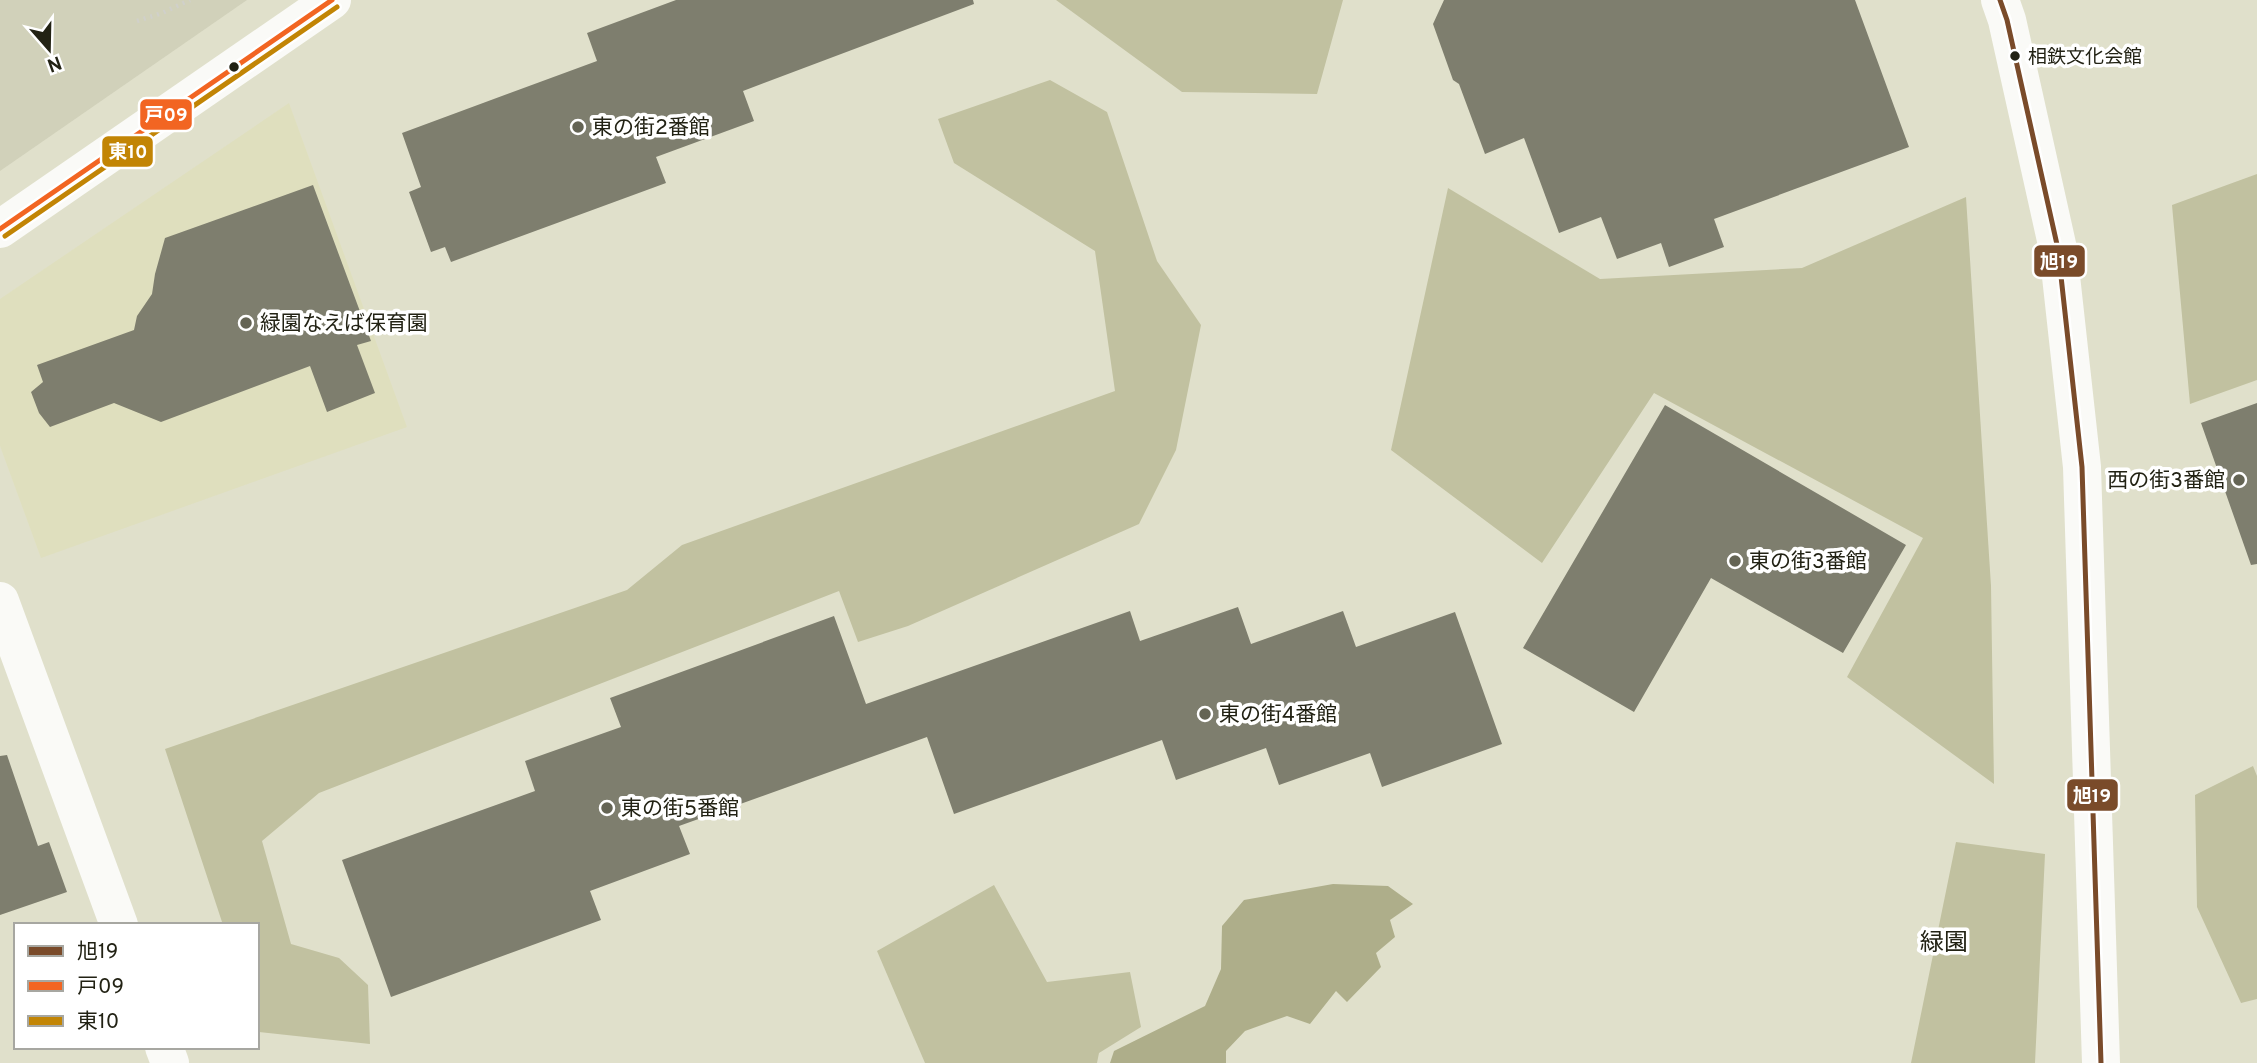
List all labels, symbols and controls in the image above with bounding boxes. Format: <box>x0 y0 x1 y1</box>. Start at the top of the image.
north arrow <box>14 14 84 84</box>
place label: 相鉄文化会館 <box>2028 46 2142 70</box>
text: N <box>44 49 65 77</box>
marker: 相鉄文化会館 <box>2008 49 2022 63</box>
unlabelled marker <box>227 60 241 74</box>
line badge: 戸09 <box>139 98 193 131</box>
text: 戸09 <box>144 104 188 128</box>
place label: 東の街2番館 <box>592 115 710 142</box>
marker: 東の街2番館 <box>570 119 586 135</box>
line badge: 東10 <box>101 135 154 168</box>
text: 東10 <box>108 141 148 165</box>
line badge: 旭19 <box>2033 244 2086 278</box>
text: 旭19 <box>2040 251 2078 275</box>
place label: 緑園なえば保育園 <box>260 311 428 338</box>
marker: 緑園なえば保育園 <box>238 315 254 331</box>
place label: 西の街3番館 <box>2107 468 2225 495</box>
marker: 西の街3番館 <box>2231 472 2247 488</box>
place label: 東の街3番館 <box>1749 549 1867 576</box>
marker: 東の街3番館 <box>1727 553 1743 569</box>
place label: 東の街4番館 <box>1219 702 1337 729</box>
marker: 東の街4番館 <box>1197 706 1213 722</box>
line badge: 旭19 <box>2066 778 2119 812</box>
text: 旭19 <box>2073 785 2111 809</box>
place label: 東の街5番館 <box>621 796 739 823</box>
marker: 東の街5番館 <box>599 800 615 816</box>
legend <box>14 923 259 1049</box>
district label: 緑園 <box>1920 929 1968 959</box>
text: 旭19 <box>77 939 118 966</box>
text: 戸09 <box>77 974 124 1001</box>
text: 東10 <box>77 1009 119 1036</box>

